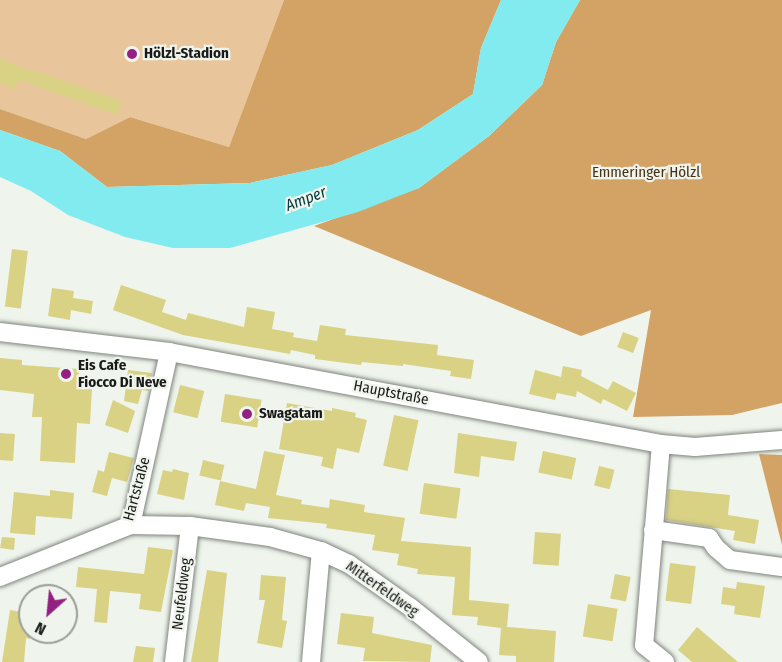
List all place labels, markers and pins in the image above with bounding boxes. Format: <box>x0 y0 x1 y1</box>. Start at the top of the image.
place label: Hölzl-Stadion <box>144 45 229 63</box>
marker: Hölzl-Stadion <box>125 47 139 61</box>
place label: Eis Cafe Fiocco Di Neve <box>78 356 167 391</box>
marker: Eis Cafe Fiocco Di Neve <box>59 367 73 381</box>
place label: Swagatam <box>259 405 323 423</box>
marker: Swagatam <box>240 407 254 421</box>

